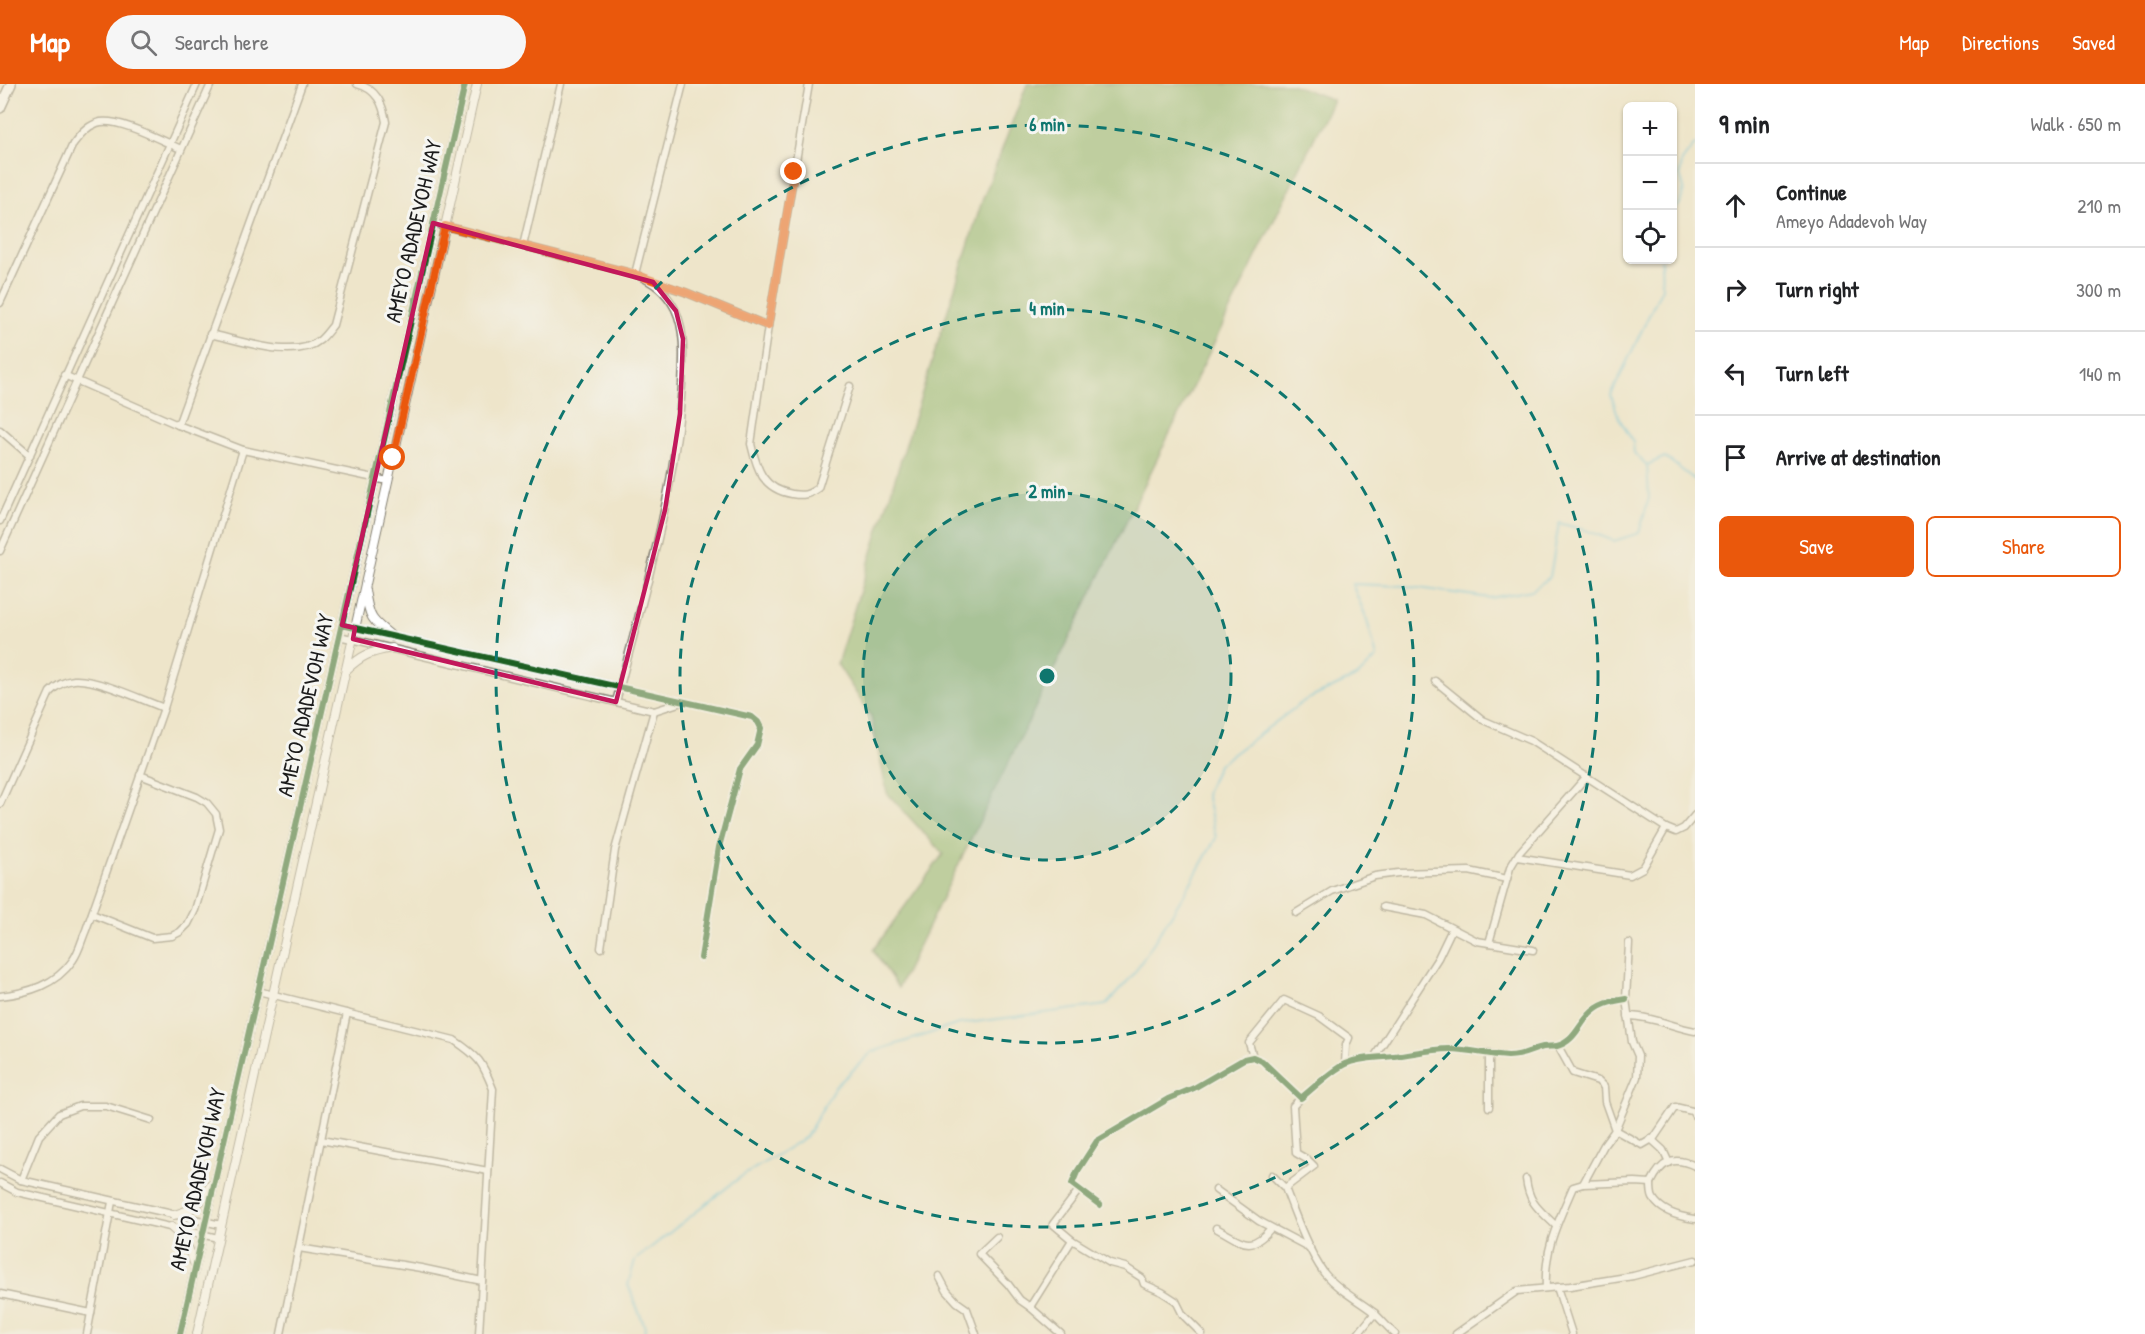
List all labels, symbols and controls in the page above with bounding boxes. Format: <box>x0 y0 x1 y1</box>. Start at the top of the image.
search box <box>106 15 526 69</box>
text: Map <box>30 23 70 61</box>
icon: search <box>127 26 160 59</box>
text: Search here <box>175 27 269 57</box>
text: Map <box>1899 28 1929 57</box>
text: Directions <box>1962 28 2039 57</box>
text: Saved <box>2072 28 2115 57</box>
map controls <box>1623 102 1677 264</box>
button: + <box>1623 102 1677 156</box>
text: 9 min <box>1719 106 1770 141</box>
text: Walk · 650 m <box>2030 110 2121 137</box>
text: 6 min <box>1029 112 1065 137</box>
street label: AMEYO ADADEVOH WAY <box>377 136 449 325</box>
button: − <box>1623 156 1677 210</box>
route end <box>780 158 806 184</box>
text: Continue <box>1776 177 1847 207</box>
icon: ahead <box>1719 189 1752 222</box>
text: 210 m <box>2077 192 2121 219</box>
text: Ameyo Adadevoh Way <box>1776 207 1927 234</box>
button: locate <box>1623 210 1677 264</box>
icon: right <box>1719 273 1752 306</box>
text: Turn right <box>1776 274 1859 304</box>
text: 300 m <box>2076 276 2121 303</box>
text: 4 min <box>1029 296 1065 321</box>
icon: left <box>1719 357 1752 390</box>
text: Turn left <box>1776 358 1849 388</box>
text: 140 m <box>2079 360 2121 387</box>
icon: arrive <box>1719 441 1752 474</box>
text: Arrive at destination <box>1776 442 1941 472</box>
route start <box>379 444 405 470</box>
text: 2 min <box>1029 479 1065 504</box>
button: Save <box>1719 516 1914 577</box>
button: Share <box>1926 516 2121 577</box>
street label: AMEYO ADADEVOH WAY <box>269 610 341 799</box>
centre of rings <box>1037 666 1057 686</box>
street label: AMEYO ADADEVOH WAY <box>161 1084 233 1273</box>

